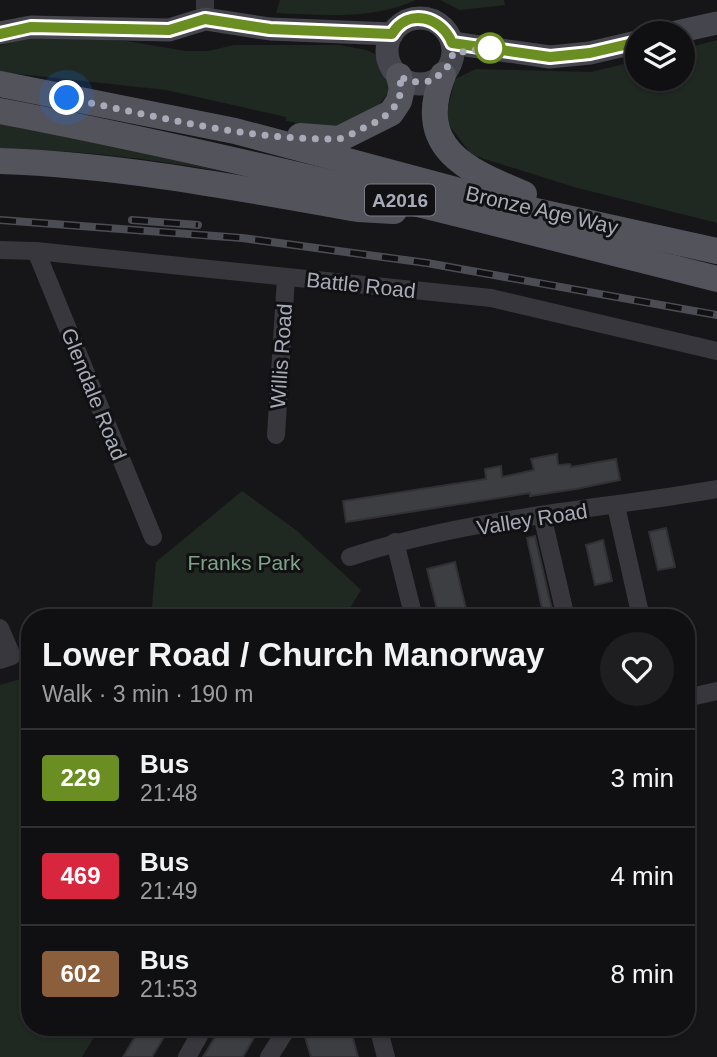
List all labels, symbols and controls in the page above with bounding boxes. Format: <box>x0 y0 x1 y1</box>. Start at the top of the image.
map controls <box>625 21 695 91</box>
button: layers <box>625 21 695 91</box>
unlabelled marker <box>475 33 505 63</box>
your location <box>49 80 84 115</box>
street label: Bronze Age Way <box>464 181 621 239</box>
road number: A2016 <box>365 184 435 216</box>
street label: Battle Road <box>305 268 417 302</box>
street label: Willis Road <box>266 303 296 409</box>
street label: Glendale Road <box>57 325 131 463</box>
street label: Valley Road <box>475 499 589 539</box>
park label: Franks Park <box>187 551 301 574</box>
button: heart <box>600 632 674 706</box>
text: Lower Road / Church Manorway <box>42 636 544 673</box>
text: Walk · 3 min · 190 m <box>42 681 253 707</box>
text: Bus <box>140 749 189 779</box>
text: 3 min <box>610 763 674 793</box>
text: 229 <box>60 764 101 791</box>
text: 21:48 <box>140 780 198 806</box>
text: Bus <box>140 847 189 877</box>
text: 4 min <box>610 861 674 891</box>
text: 469 <box>60 862 101 889</box>
text: 21:49 <box>140 878 198 904</box>
text: Bus <box>140 945 189 975</box>
text: 8 min <box>610 959 674 989</box>
text: 602 <box>60 960 101 987</box>
text: 21:53 <box>140 976 198 1002</box>

